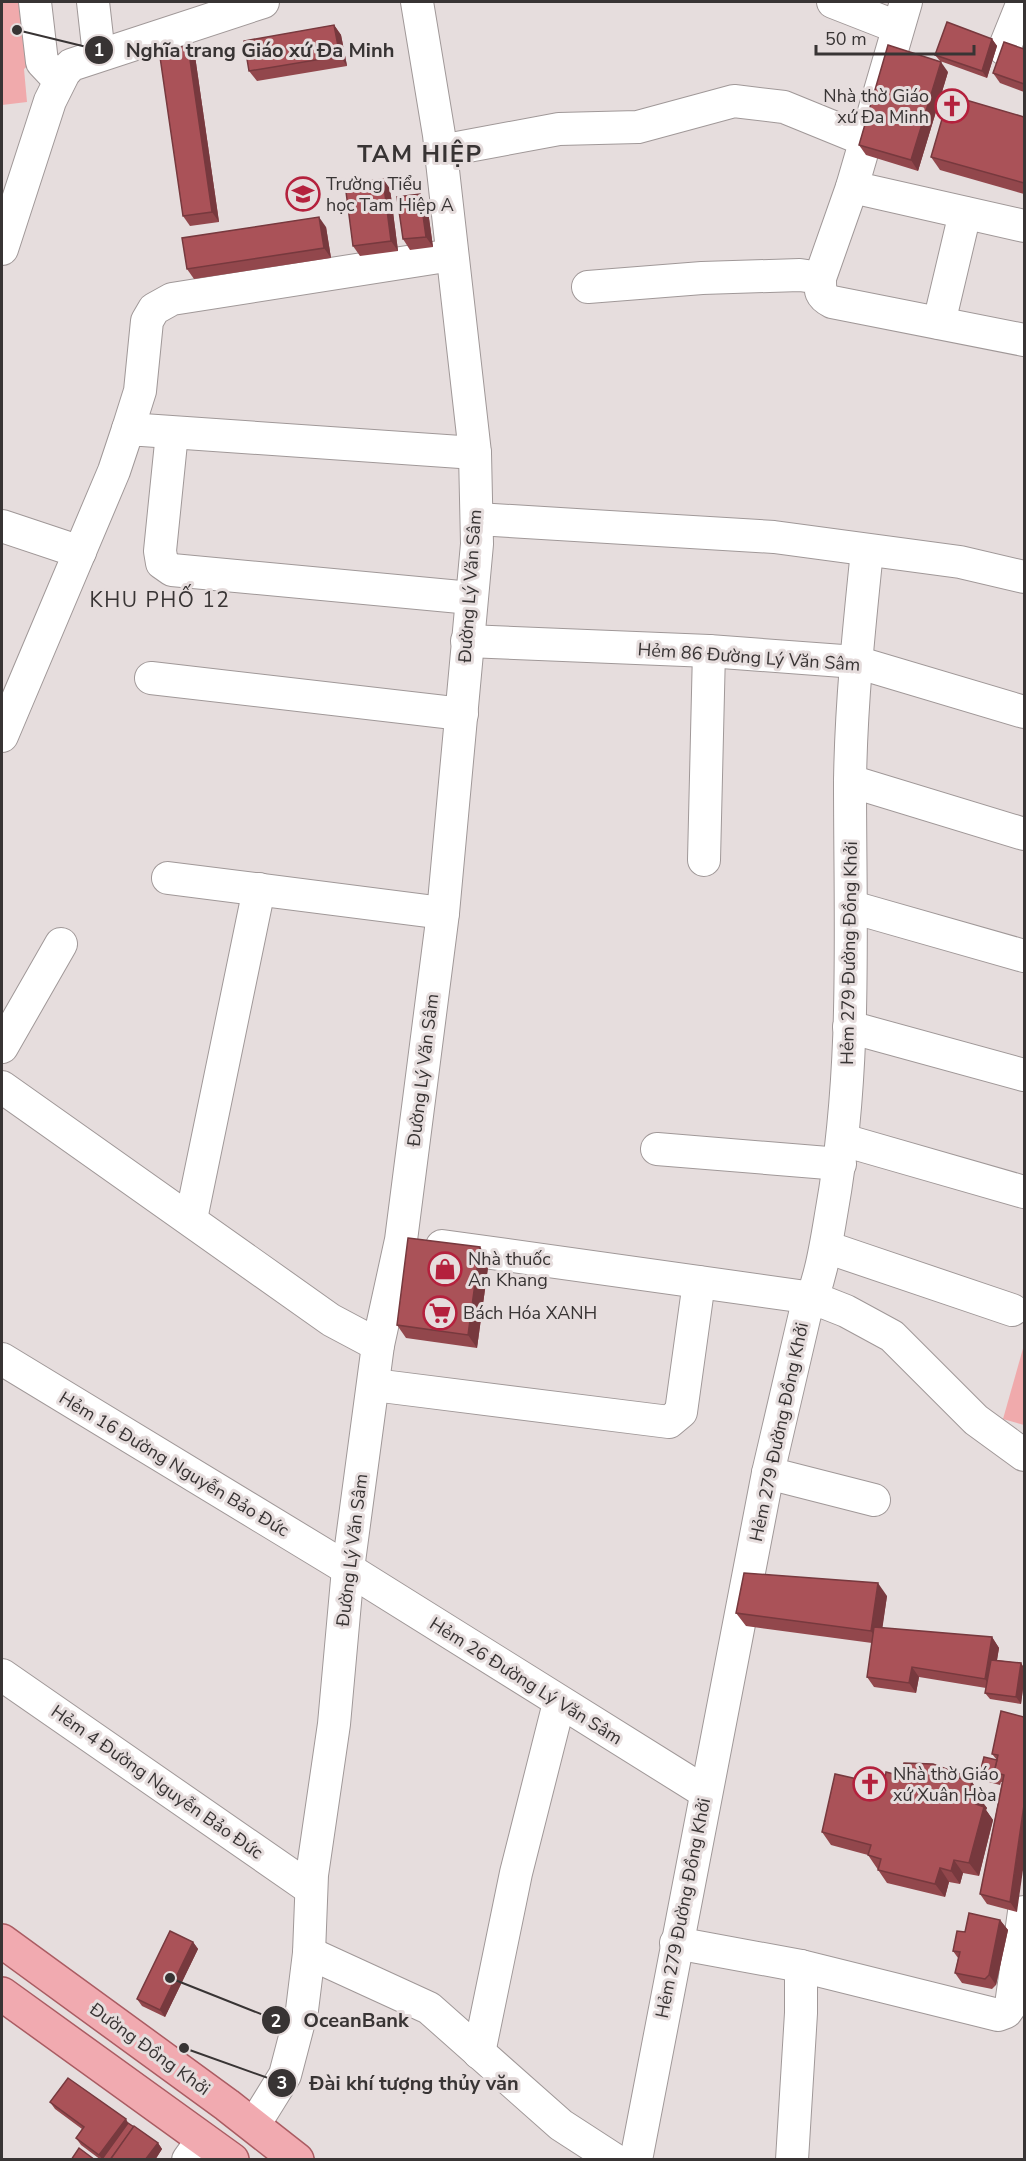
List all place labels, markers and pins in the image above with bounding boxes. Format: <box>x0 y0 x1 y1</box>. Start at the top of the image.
callout: Nghĩa trang Giáo xứ Đa Minh <box>84 31 406 69</box>
place label: Nhà thờ Giáo xứ Đa Minh <box>823 84 929 129</box>
church icon: Nhà thờ Giáo xứ Đa Minh <box>934 88 970 124</box>
place label: Trường Tiểu học Tam Hiệp A <box>326 172 454 217</box>
school or university icon: Trường Tiểu học Tam Hiệp A <box>285 176 321 212</box>
place label: Nhà thuốc An Khang <box>468 1247 551 1292</box>
shop icon: Nhà thuốc An Khang <box>427 1251 463 1287</box>
supermarket icon: Bách Hóa XANH <box>422 1295 458 1331</box>
place label: Bách Hóa XANH <box>463 1301 597 1325</box>
place label: Nhà thờ Giáo xứ Xuân Hòa <box>893 1762 999 1807</box>
church icon: Nhà thờ Giáo xứ Xuân Hòa <box>852 1766 888 1802</box>
callout: OceanBank <box>261 2001 421 2039</box>
callout: Đài khí tượng thủy văn <box>267 2064 531 2102</box>

